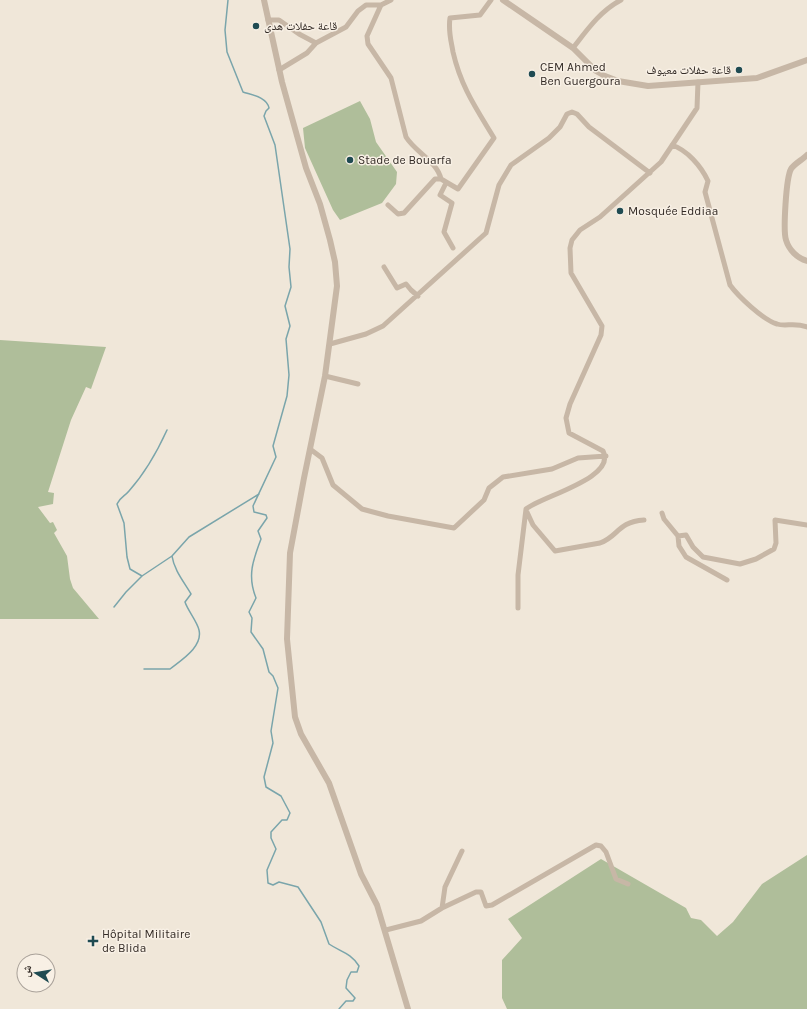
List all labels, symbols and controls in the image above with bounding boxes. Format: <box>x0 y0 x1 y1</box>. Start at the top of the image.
place label: قاعة حفلات هدى <box>264 19 337 33</box>
marker: قاعة حفلات هدى <box>251 21 261 31</box>
place label: CEM Ahmed Ben Guergoura <box>540 60 621 88</box>
place label: قاعة حفلات معيوف <box>646 63 731 77</box>
marker: قاعة حفلات معيوف <box>734 65 744 75</box>
marker: CEM Ahmed Ben Guergoura <box>527 69 537 79</box>
place label: Stade de Bouarfa <box>358 153 452 167</box>
marker: Stade de Bouarfa <box>345 155 355 165</box>
place label: Mosquée Eddiaa <box>628 204 718 218</box>
marker: Mosquée Eddiaa <box>615 206 625 216</box>
place label: Hôpital Militaire de Blida <box>102 927 190 955</box>
marker: Hôpital Militaire de Blida <box>87 935 99 947</box>
north arrow <box>16 953 56 993</box>
text: ش <box>19 964 35 978</box>

